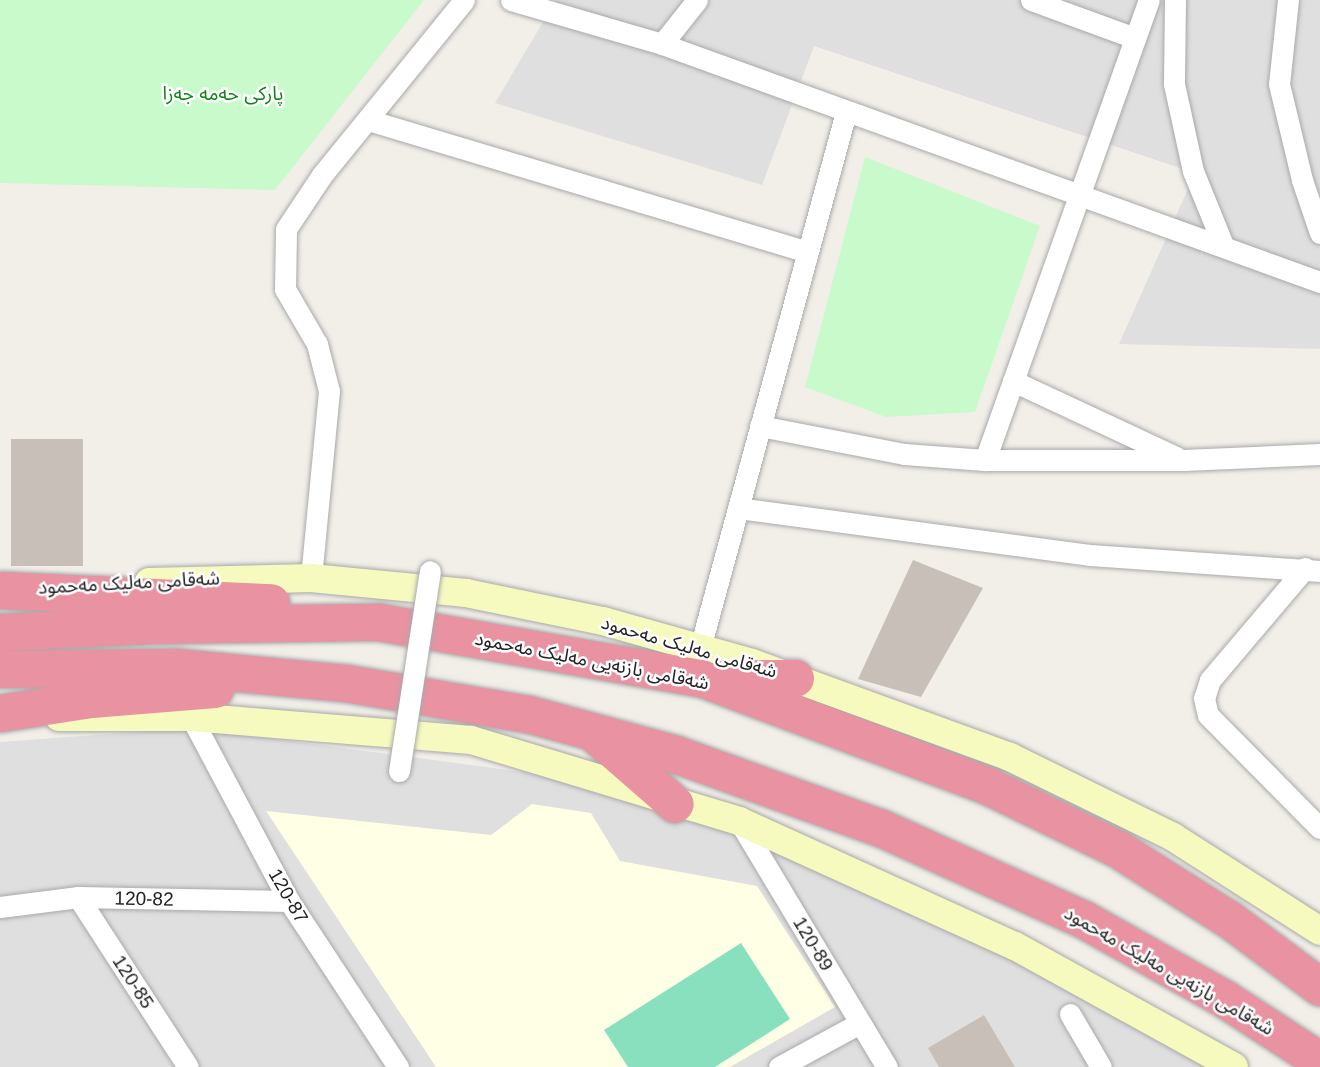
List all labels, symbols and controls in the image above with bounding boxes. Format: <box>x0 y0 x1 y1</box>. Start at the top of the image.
park label: پارکی حەمە جەزا <box>163 83 283 105</box>
street label: شەقامی مەلیک مەحمود <box>38 567 220 599</box>
street label: شەقامی مەلیک مەحمود <box>598 611 780 683</box>
street label: شەقامی بازنەیی مەلیک مەحمود <box>473 627 711 695</box>
street label: 120-87 <box>263 865 313 927</box>
street label: 120-82 <box>114 887 174 911</box>
street label: شەقامی بازنەیی مەلیک مەحمود <box>1060 902 1278 1040</box>
street label: 120-89 <box>788 913 838 975</box>
street label: 120-85 <box>107 951 159 1013</box>

